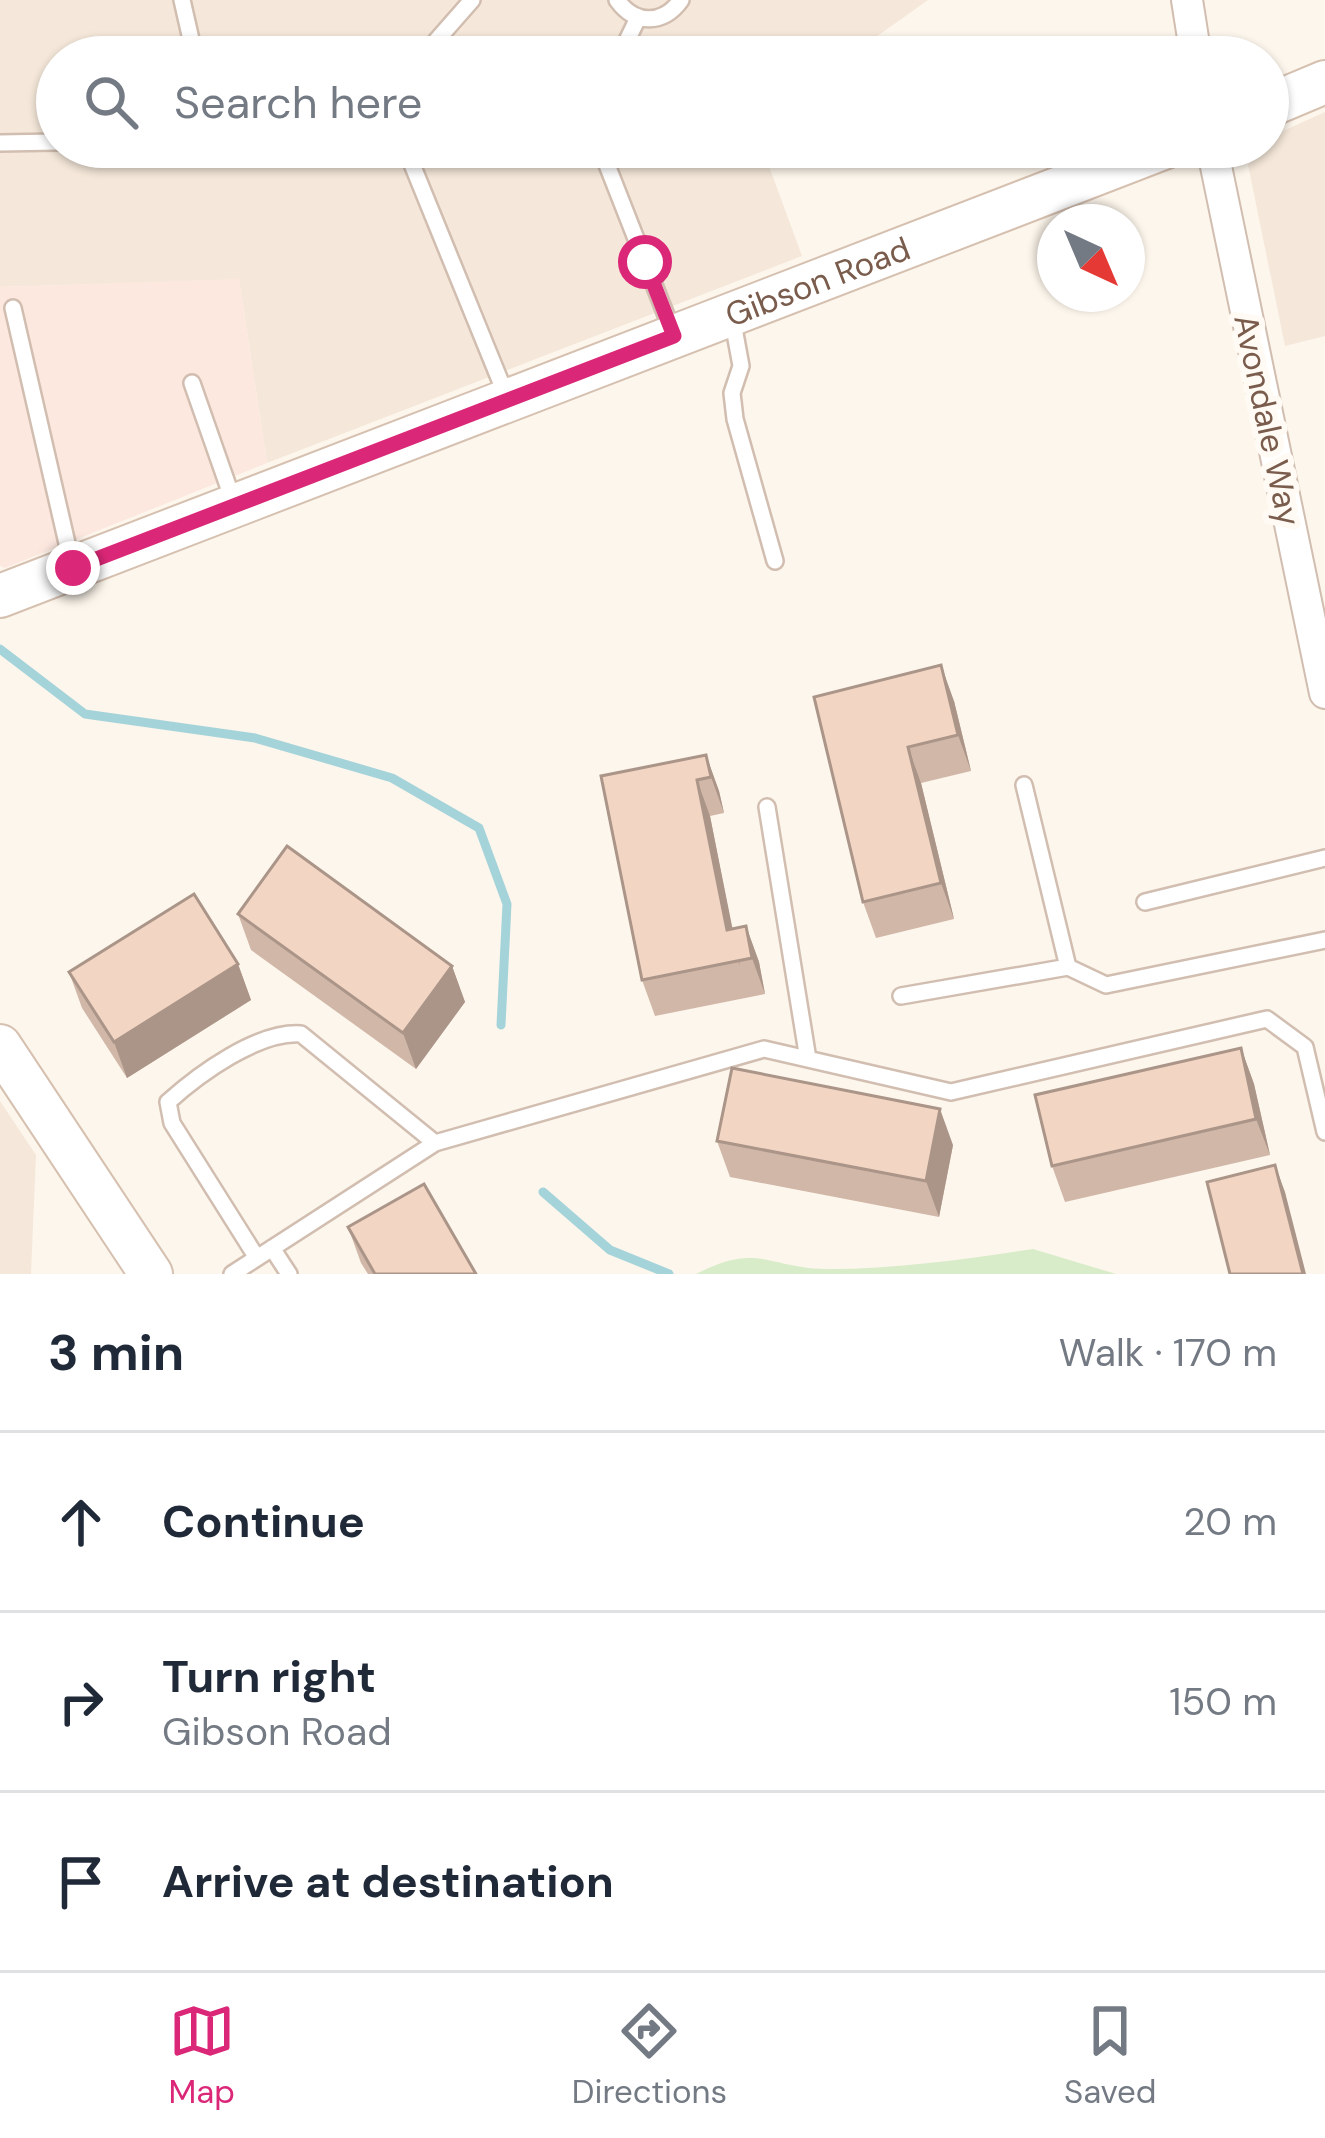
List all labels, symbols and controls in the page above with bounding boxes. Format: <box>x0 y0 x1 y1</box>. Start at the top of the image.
search box <box>36 36 1289 168</box>
icon: search <box>78 69 144 135</box>
text: Search here <box>174 73 422 132</box>
north arrow <box>1037 204 1145 312</box>
street label: Gibson Road <box>719 227 916 337</box>
route start <box>618 235 672 289</box>
street label: Avondale Way <box>1224 310 1311 530</box>
route end <box>46 541 100 595</box>
text: 3 min <box>48 1319 184 1386</box>
text: Walk · 170 m <box>1059 1327 1277 1378</box>
icon: ahead <box>48 1489 114 1555</box>
text: Continue <box>162 1492 365 1551</box>
text: 20 m <box>1183 1496 1277 1547</box>
text: Turn right <box>162 1647 376 1706</box>
icon: right <box>48 1669 114 1735</box>
text: 150 m <box>1169 1676 1277 1727</box>
text: Gibson Road <box>162 1706 392 1757</box>
icon: arrive <box>48 1849 114 1915</box>
text: Arrive at destination <box>162 1852 614 1911</box>
tab: Map <box>168 1998 235 2113</box>
tab: Directions <box>572 1998 727 2113</box>
tab: Saved <box>1064 1998 1157 2113</box>

